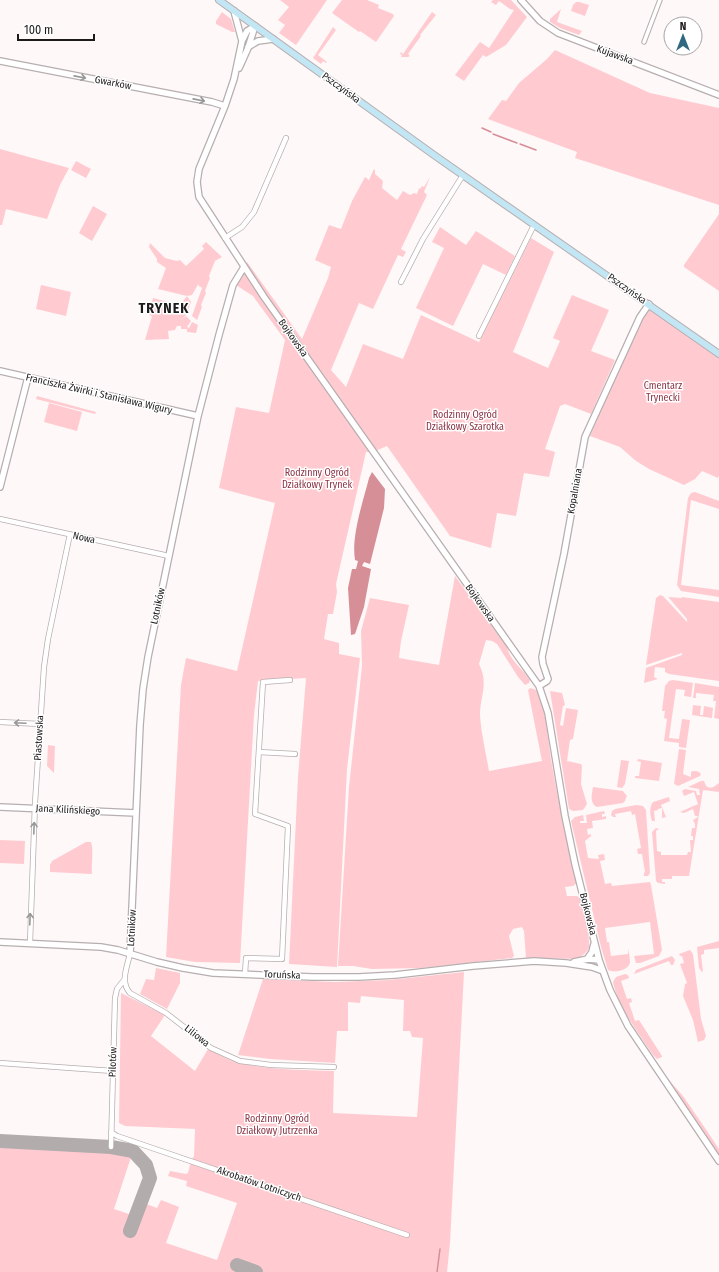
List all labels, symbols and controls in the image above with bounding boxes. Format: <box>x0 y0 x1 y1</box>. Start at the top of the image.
scale bar <box>18 16 94 42</box>
north arrow <box>663 16 703 56</box>
text: N <box>680 20 686 33</box>
text: 100 m <box>24 23 53 37</box>
street label: Kujawska <box>595 43 635 67</box>
street label: Pszczyńska <box>319 69 363 106</box>
one-way arrow <box>73 73 86 81</box>
street label: Gwarków <box>94 74 133 92</box>
one-way arrow <box>192 96 205 104</box>
street label: Pszczyńska <box>605 270 649 307</box>
district label: TRYNEK <box>138 300 190 317</box>
street label: Bojkowska <box>276 317 310 359</box>
street label: Franciszka Żwirki i Stanisława Wigury <box>25 369 174 417</box>
park label: Cmentarz Trynecki <box>644 380 682 404</box>
park label: Rodzinny Ogród Działkowy Szarotka <box>426 409 504 433</box>
park label: Rodzinny Ogród Działkowy Trynek <box>282 467 352 491</box>
street label: Kopalniana <box>565 467 585 515</box>
street label: Nowa <box>72 530 96 546</box>
street label: Bojkowska <box>463 582 497 624</box>
street label: Lotników <box>148 586 168 625</box>
street label: Piastowska <box>32 715 46 761</box>
one-way arrow <box>14 719 27 727</box>
street label: Jana Kilińskiego <box>35 801 101 818</box>
one-way arrow <box>31 822 38 835</box>
street label: Bojkowska <box>577 892 599 937</box>
street label: Lotników <box>125 909 139 947</box>
one-way arrow <box>27 912 34 925</box>
street label: Toruńska <box>263 967 301 982</box>
street label: Liliowa <box>182 1022 212 1050</box>
street label: Pilotów <box>106 1046 120 1077</box>
park label: Rodzinny Ogród Działkowy Jutrzenka <box>236 1113 318 1137</box>
street label: Akrobatów Lotniczych <box>215 1164 303 1204</box>

